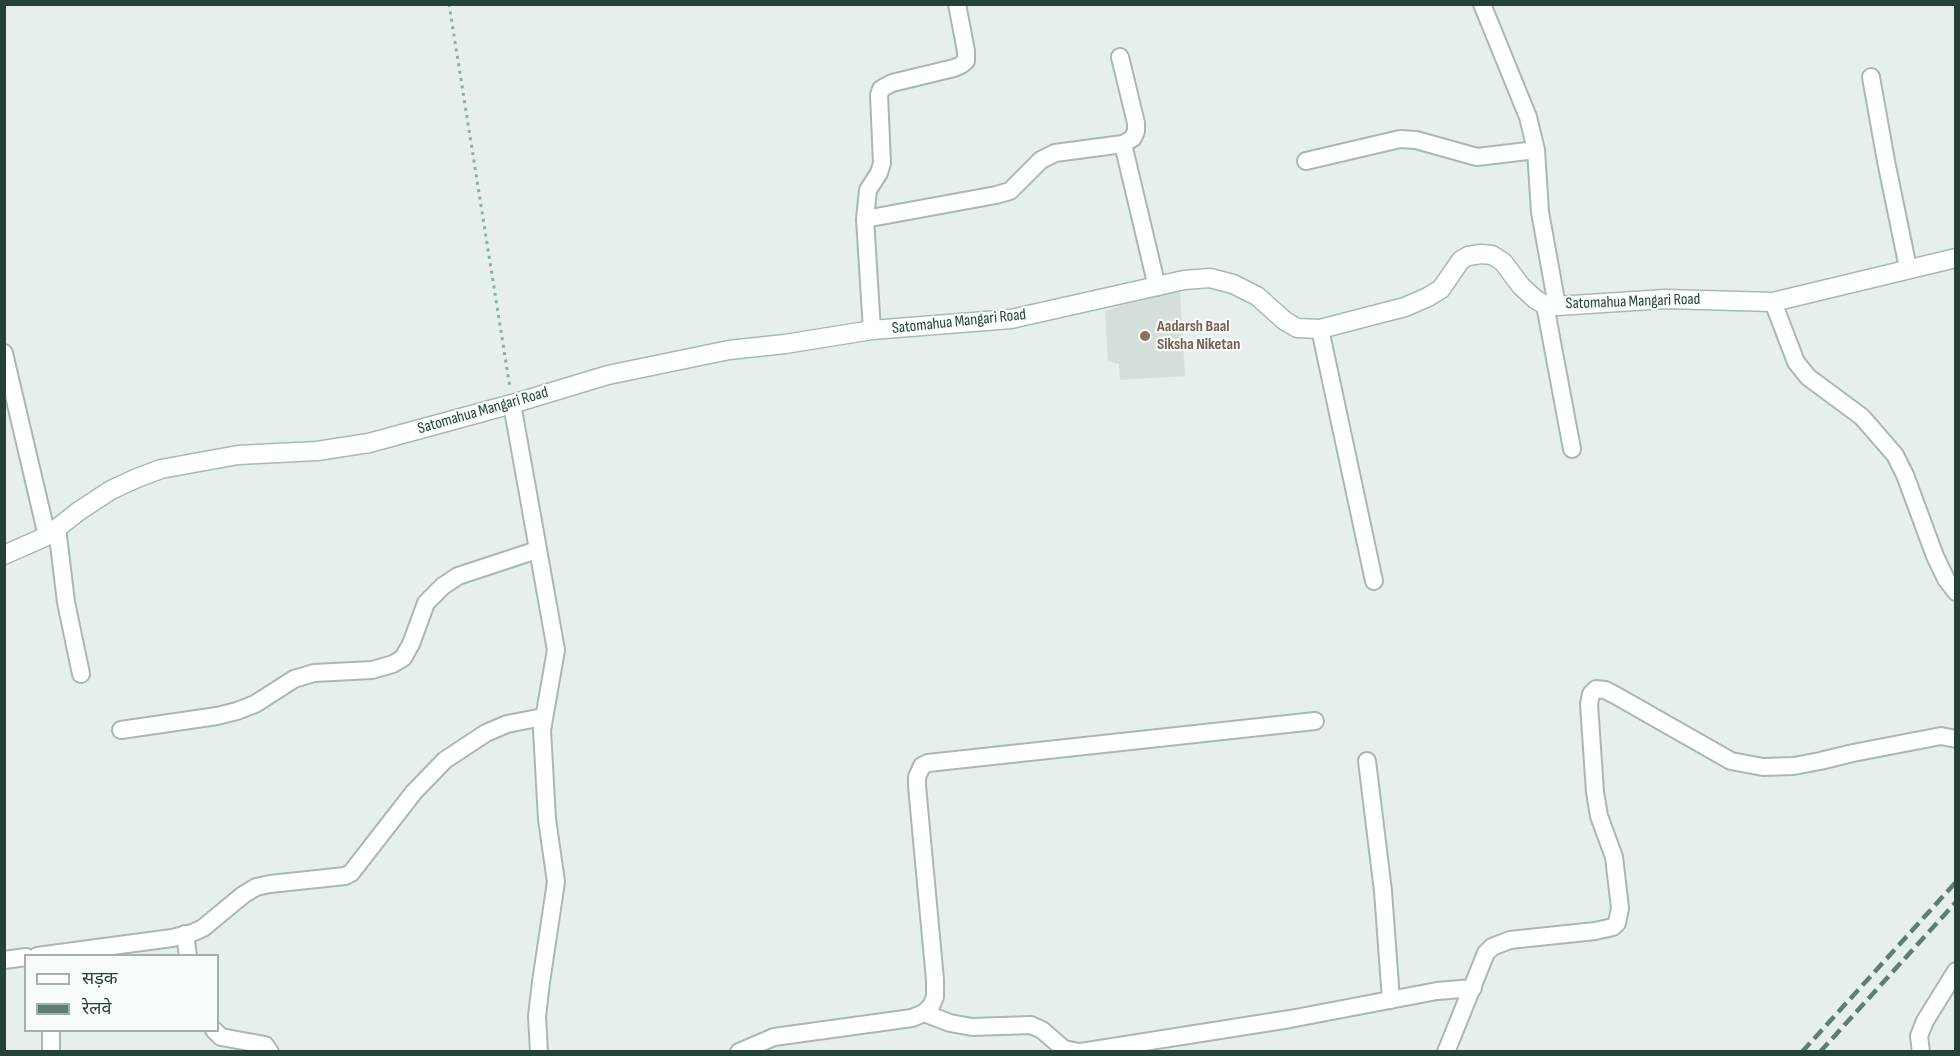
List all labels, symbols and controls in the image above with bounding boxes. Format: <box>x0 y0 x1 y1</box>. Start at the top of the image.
street label: Satomahua Mangari Road <box>1565 290 1701 314</box>
street label: Satomahua Mangari Road <box>891 305 1027 339</box>
place label: Aadarsh Baal Siksha Niketan <box>1157 317 1240 355</box>
marker: Aadarsh Baal Siksha Niketan <box>1138 329 1152 343</box>
street label: Satomahua Mangari Road <box>416 383 550 439</box>
legend <box>24 954 219 1032</box>
text: सड़क <box>82 968 118 989</box>
text: रेलवे <box>82 998 112 1019</box>

